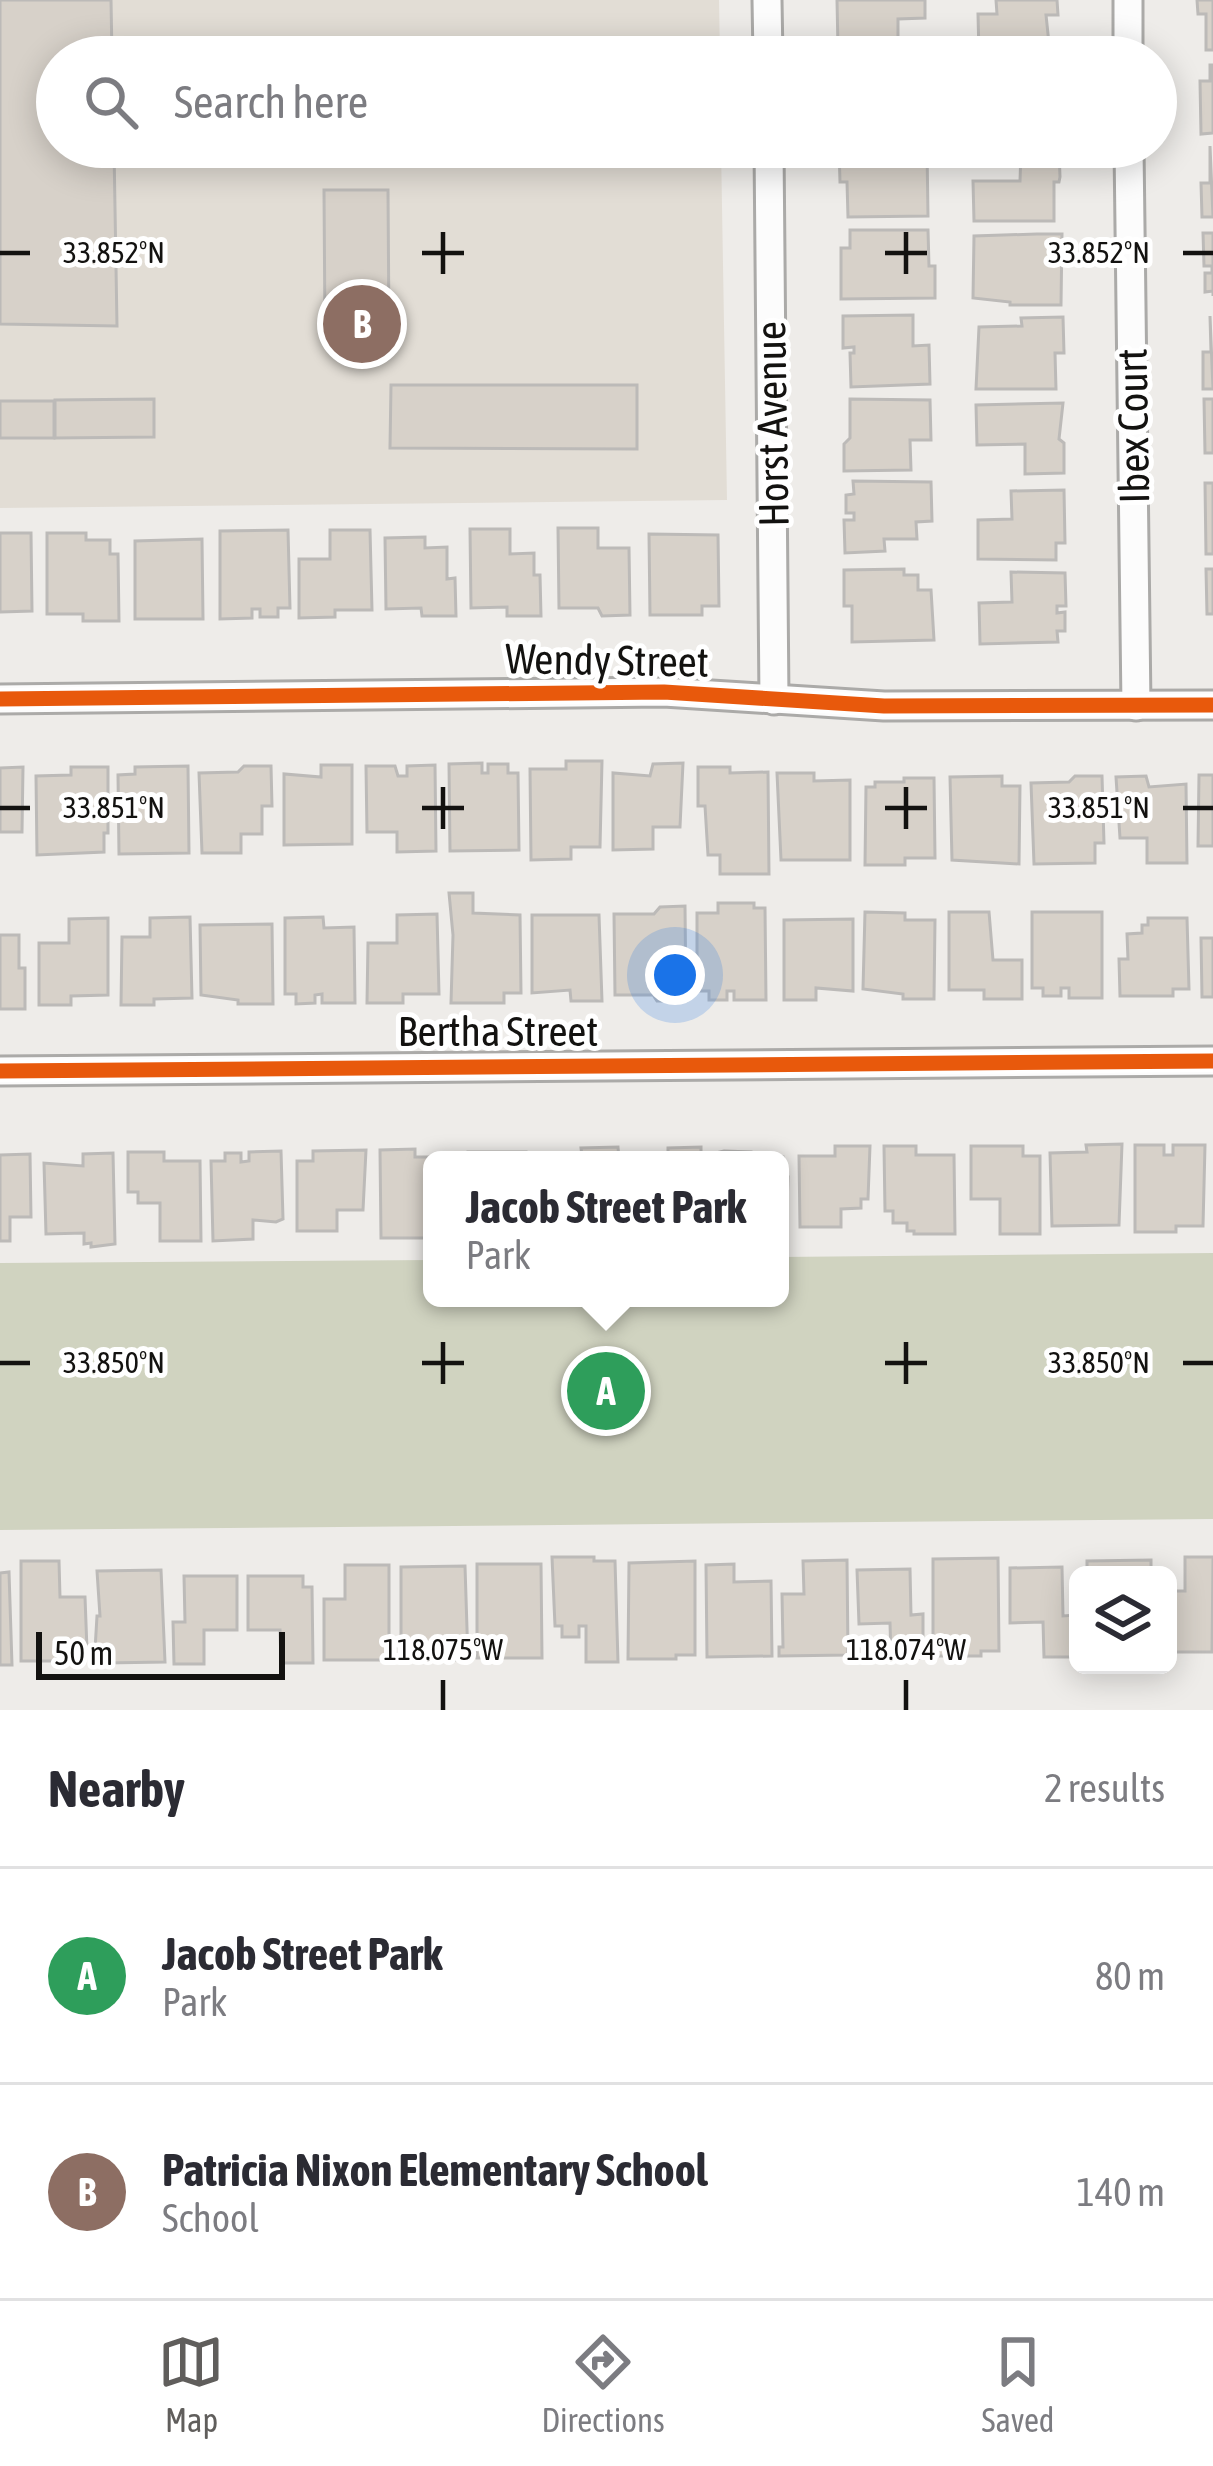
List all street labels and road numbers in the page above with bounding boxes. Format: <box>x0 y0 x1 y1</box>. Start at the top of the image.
street label: Horst Avenue <box>746 321 798 527</box>
street label: Ibex Court <box>1108 348 1158 504</box>
street label: Wendy Street <box>505 634 709 686</box>
street label: Bertha Street <box>398 1007 598 1055</box>

